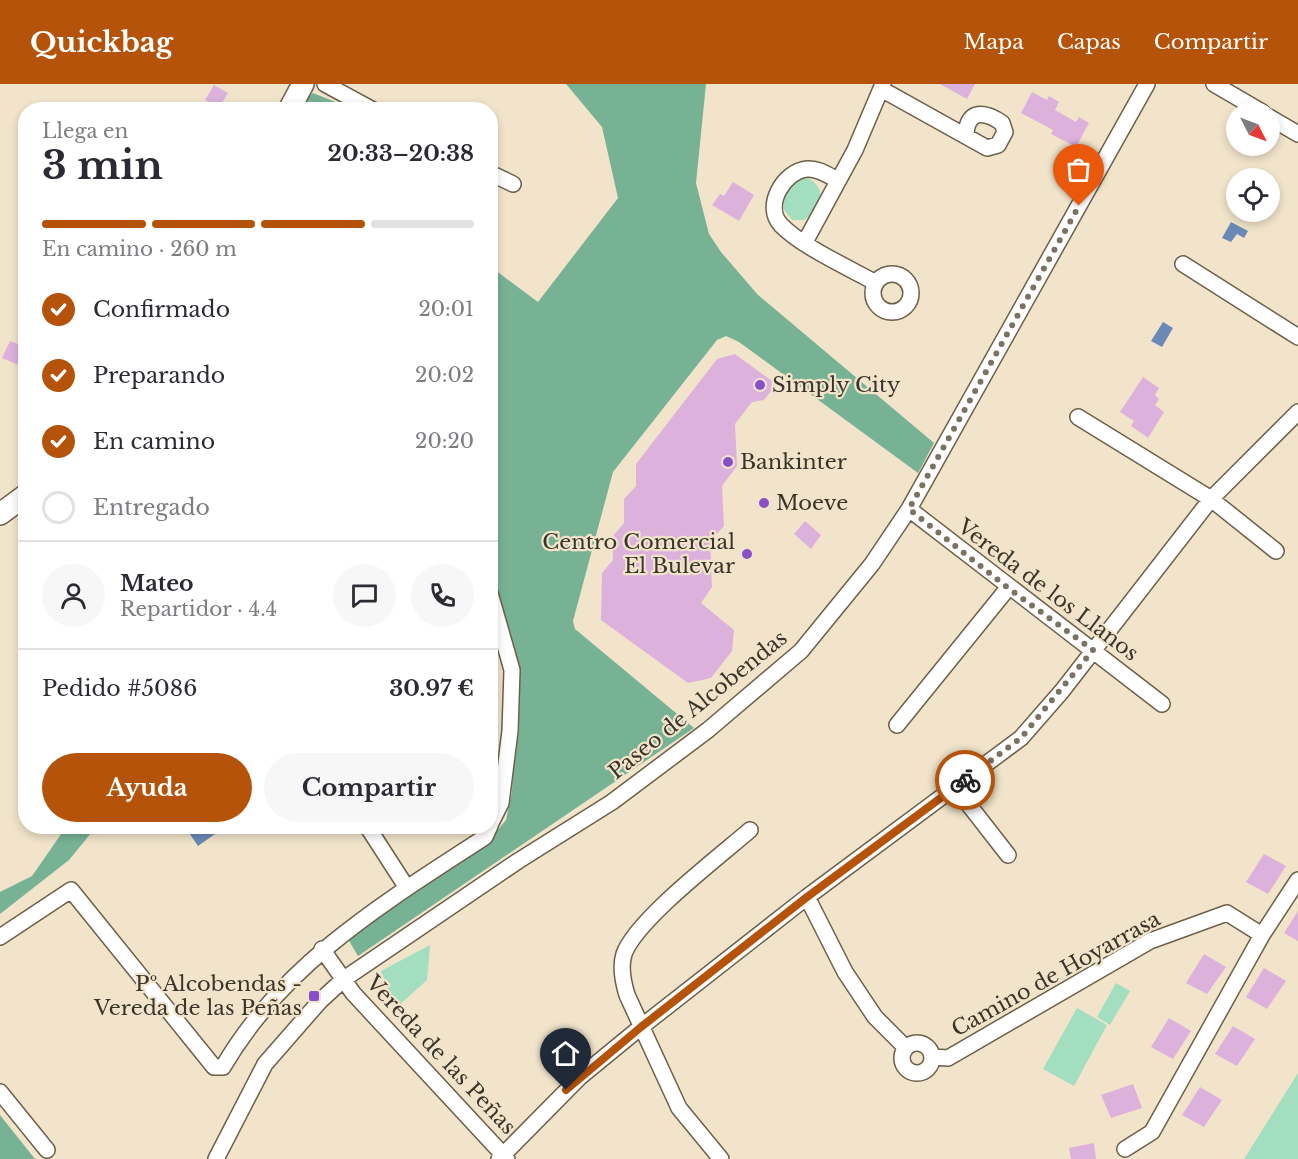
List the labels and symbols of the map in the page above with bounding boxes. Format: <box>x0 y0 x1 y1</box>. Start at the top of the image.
north arrow <box>1226 102 1280 156</box>
pin <box>1053 144 1104 206</box>
place label: Simply City <box>772 372 901 398</box>
marker: Simply City <box>753 378 767 392</box>
place label: Bankinter <box>740 449 847 475</box>
marker: Bankinter <box>721 455 735 469</box>
place label: Moeve <box>776 490 848 516</box>
marker: Moeve <box>757 496 771 510</box>
street label: Vereda de los Llanos <box>952 513 1144 667</box>
place label: Centro Comercial El Bulevar <box>542 529 735 579</box>
marker: Centro Comercial El Bulevar <box>740 547 754 561</box>
street label: Paseo de Alcobendas <box>604 625 792 785</box>
courier <box>935 750 995 810</box>
street label: Camino de Hoyarrasa <box>947 906 1165 1042</box>
street label: Vereda de las Peñas <box>360 969 521 1140</box>
place label: Pº Alcobendas - Vereda de las Peñas <box>93 971 302 1021</box>
marker: Pº Alcobendas - Vereda de las Peñas <box>307 989 321 1003</box>
pin <box>540 1028 591 1090</box>

